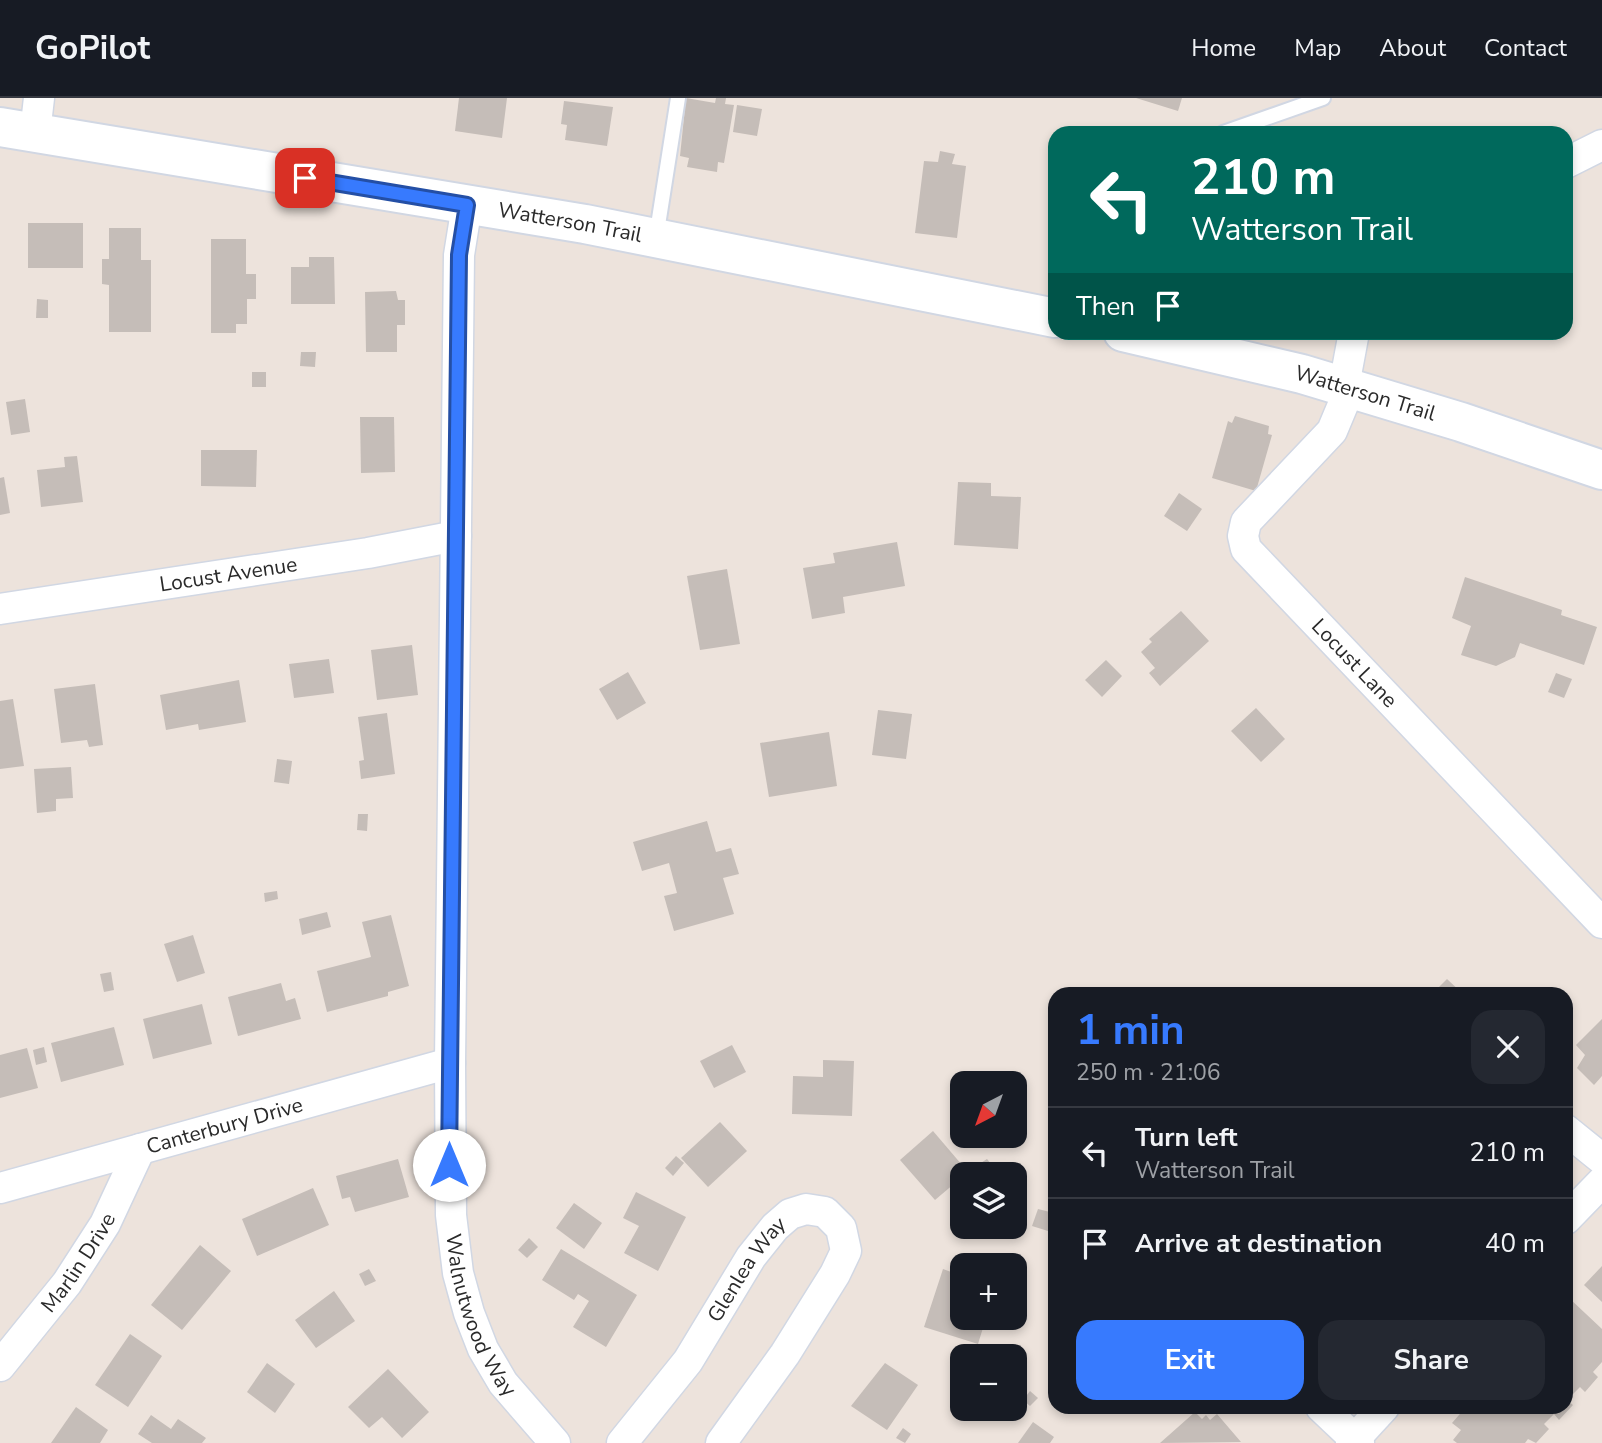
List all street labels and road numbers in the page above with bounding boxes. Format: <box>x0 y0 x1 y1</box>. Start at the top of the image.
street label: Watterson Trail <box>496 196 645 249</box>
street label: Watterson Trail <box>1291 359 1440 428</box>
street label: Locust Avenue <box>158 550 299 599</box>
street label: Locust Lane <box>1306 613 1404 714</box>
street label: Canterbury Drive <box>143 1091 306 1161</box>
street label: Marlin Drive <box>35 1208 122 1318</box>
street label: Glenlea Way <box>701 1210 792 1327</box>
street label: Walnutwood Way <box>439 1232 523 1403</box>

